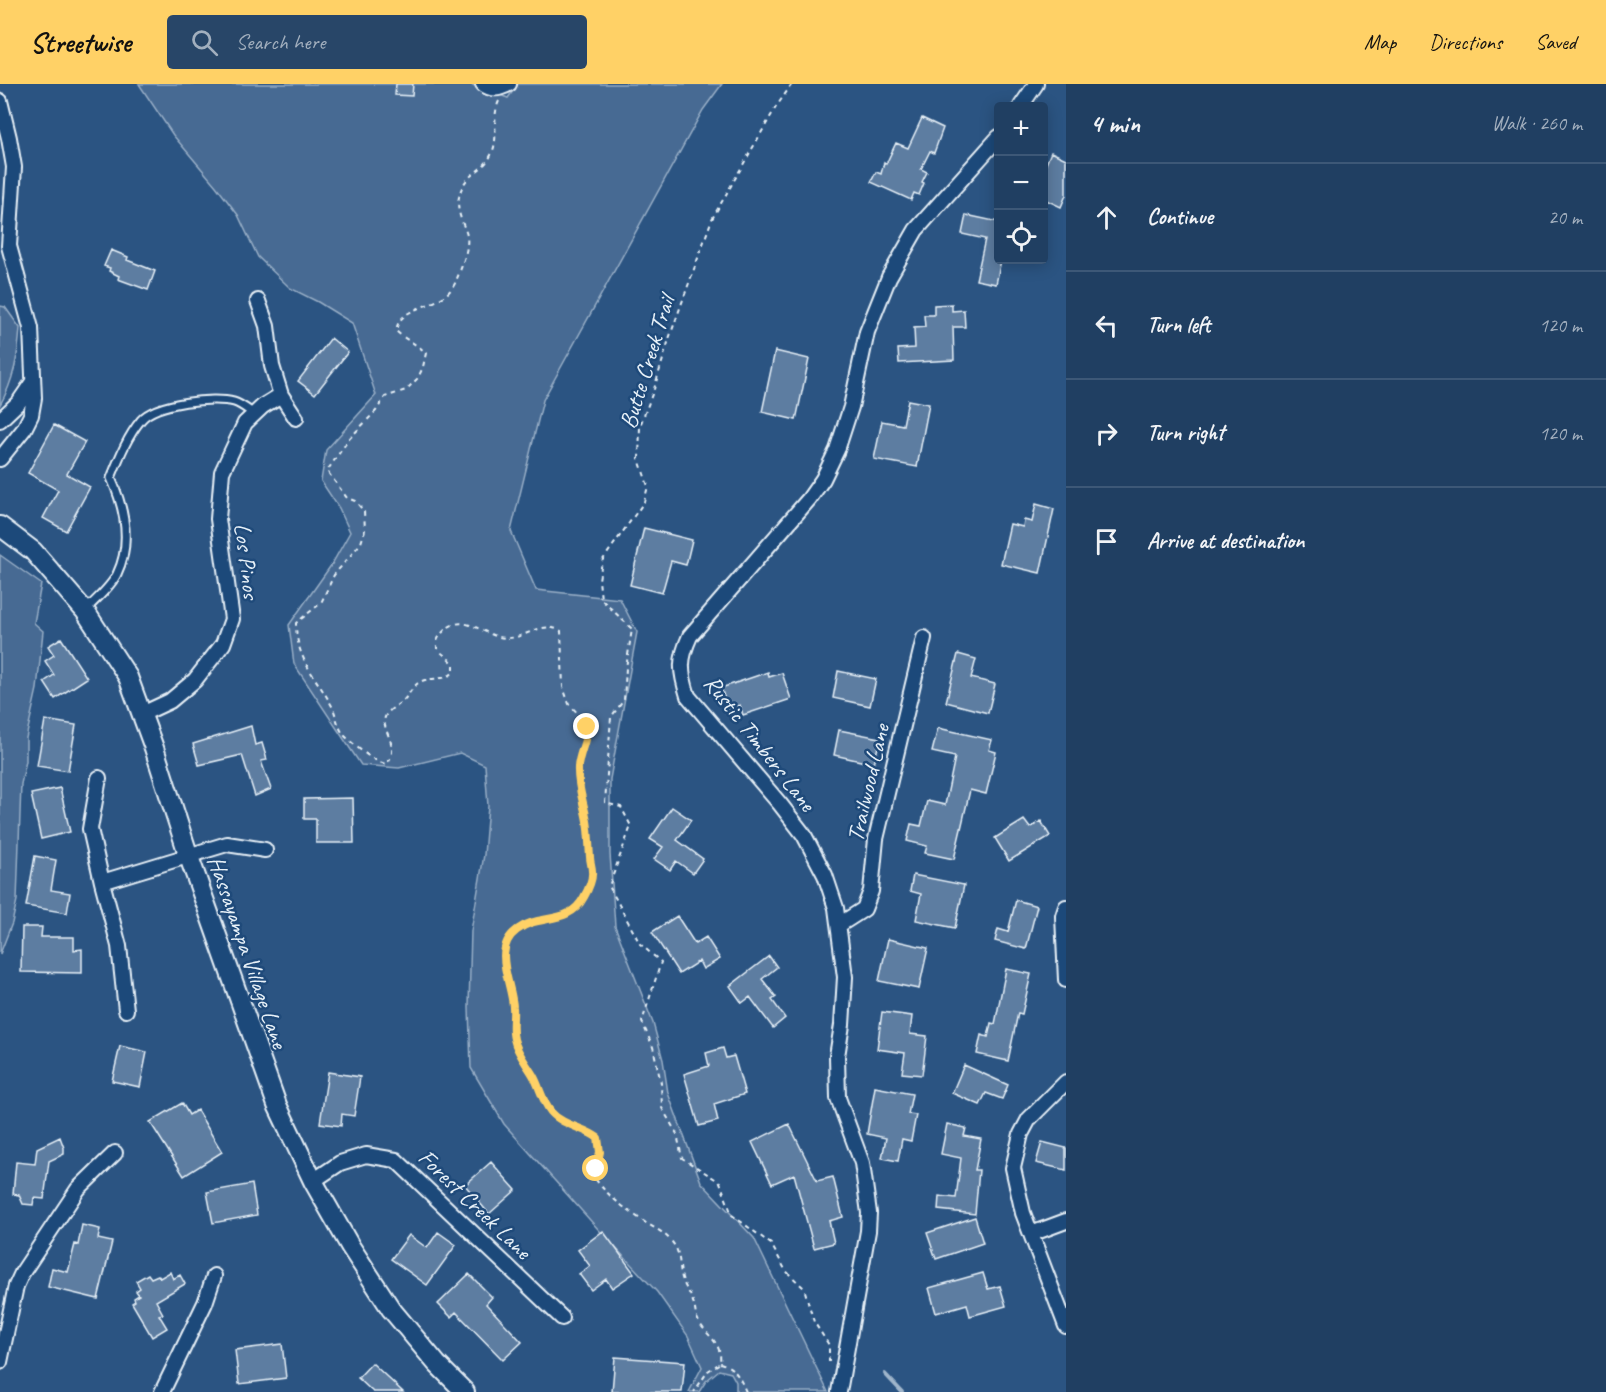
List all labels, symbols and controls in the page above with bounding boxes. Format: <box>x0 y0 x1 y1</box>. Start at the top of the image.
search box <box>167 15 587 69</box>
text: Streetwise <box>30 25 131 60</box>
icon: search <box>188 26 221 59</box>
text: Search here <box>236 28 325 56</box>
text: Map <box>1364 29 1396 55</box>
text: Directions <box>1429 29 1502 55</box>
text: Saved <box>1535 29 1576 55</box>
map controls <box>994 102 1048 264</box>
button: + <box>994 102 1048 156</box>
text: 4 min <box>1090 107 1140 140</box>
text: Walk · 260 m <box>1492 111 1582 136</box>
button: − <box>994 156 1048 210</box>
icon: ahead <box>1090 201 1123 234</box>
text: Continue <box>1147 203 1213 231</box>
text: 20 m <box>1548 205 1582 230</box>
button: locate <box>994 210 1048 264</box>
street label: Butte Creek Trail <box>613 288 683 432</box>
icon: left <box>1090 309 1123 342</box>
text: Turn left <box>1147 311 1211 339</box>
text: 120 m <box>1539 313 1582 338</box>
icon: right <box>1090 417 1123 450</box>
text: Turn right <box>1147 419 1224 447</box>
text: 120 m <box>1539 421 1582 446</box>
street label: Los Pinos <box>227 521 267 602</box>
icon: arrive <box>1090 525 1123 558</box>
text: Arrive at destination <box>1147 527 1304 555</box>
street label: Rustic Timbers Lane <box>697 669 824 819</box>
route end <box>573 713 599 739</box>
street label: Trailwood Lane <box>840 719 897 845</box>
street label: Hassayampa Village Lane <box>201 852 296 1054</box>
street label: Forest Creek Lane <box>412 1143 539 1267</box>
route start <box>582 1155 608 1181</box>

